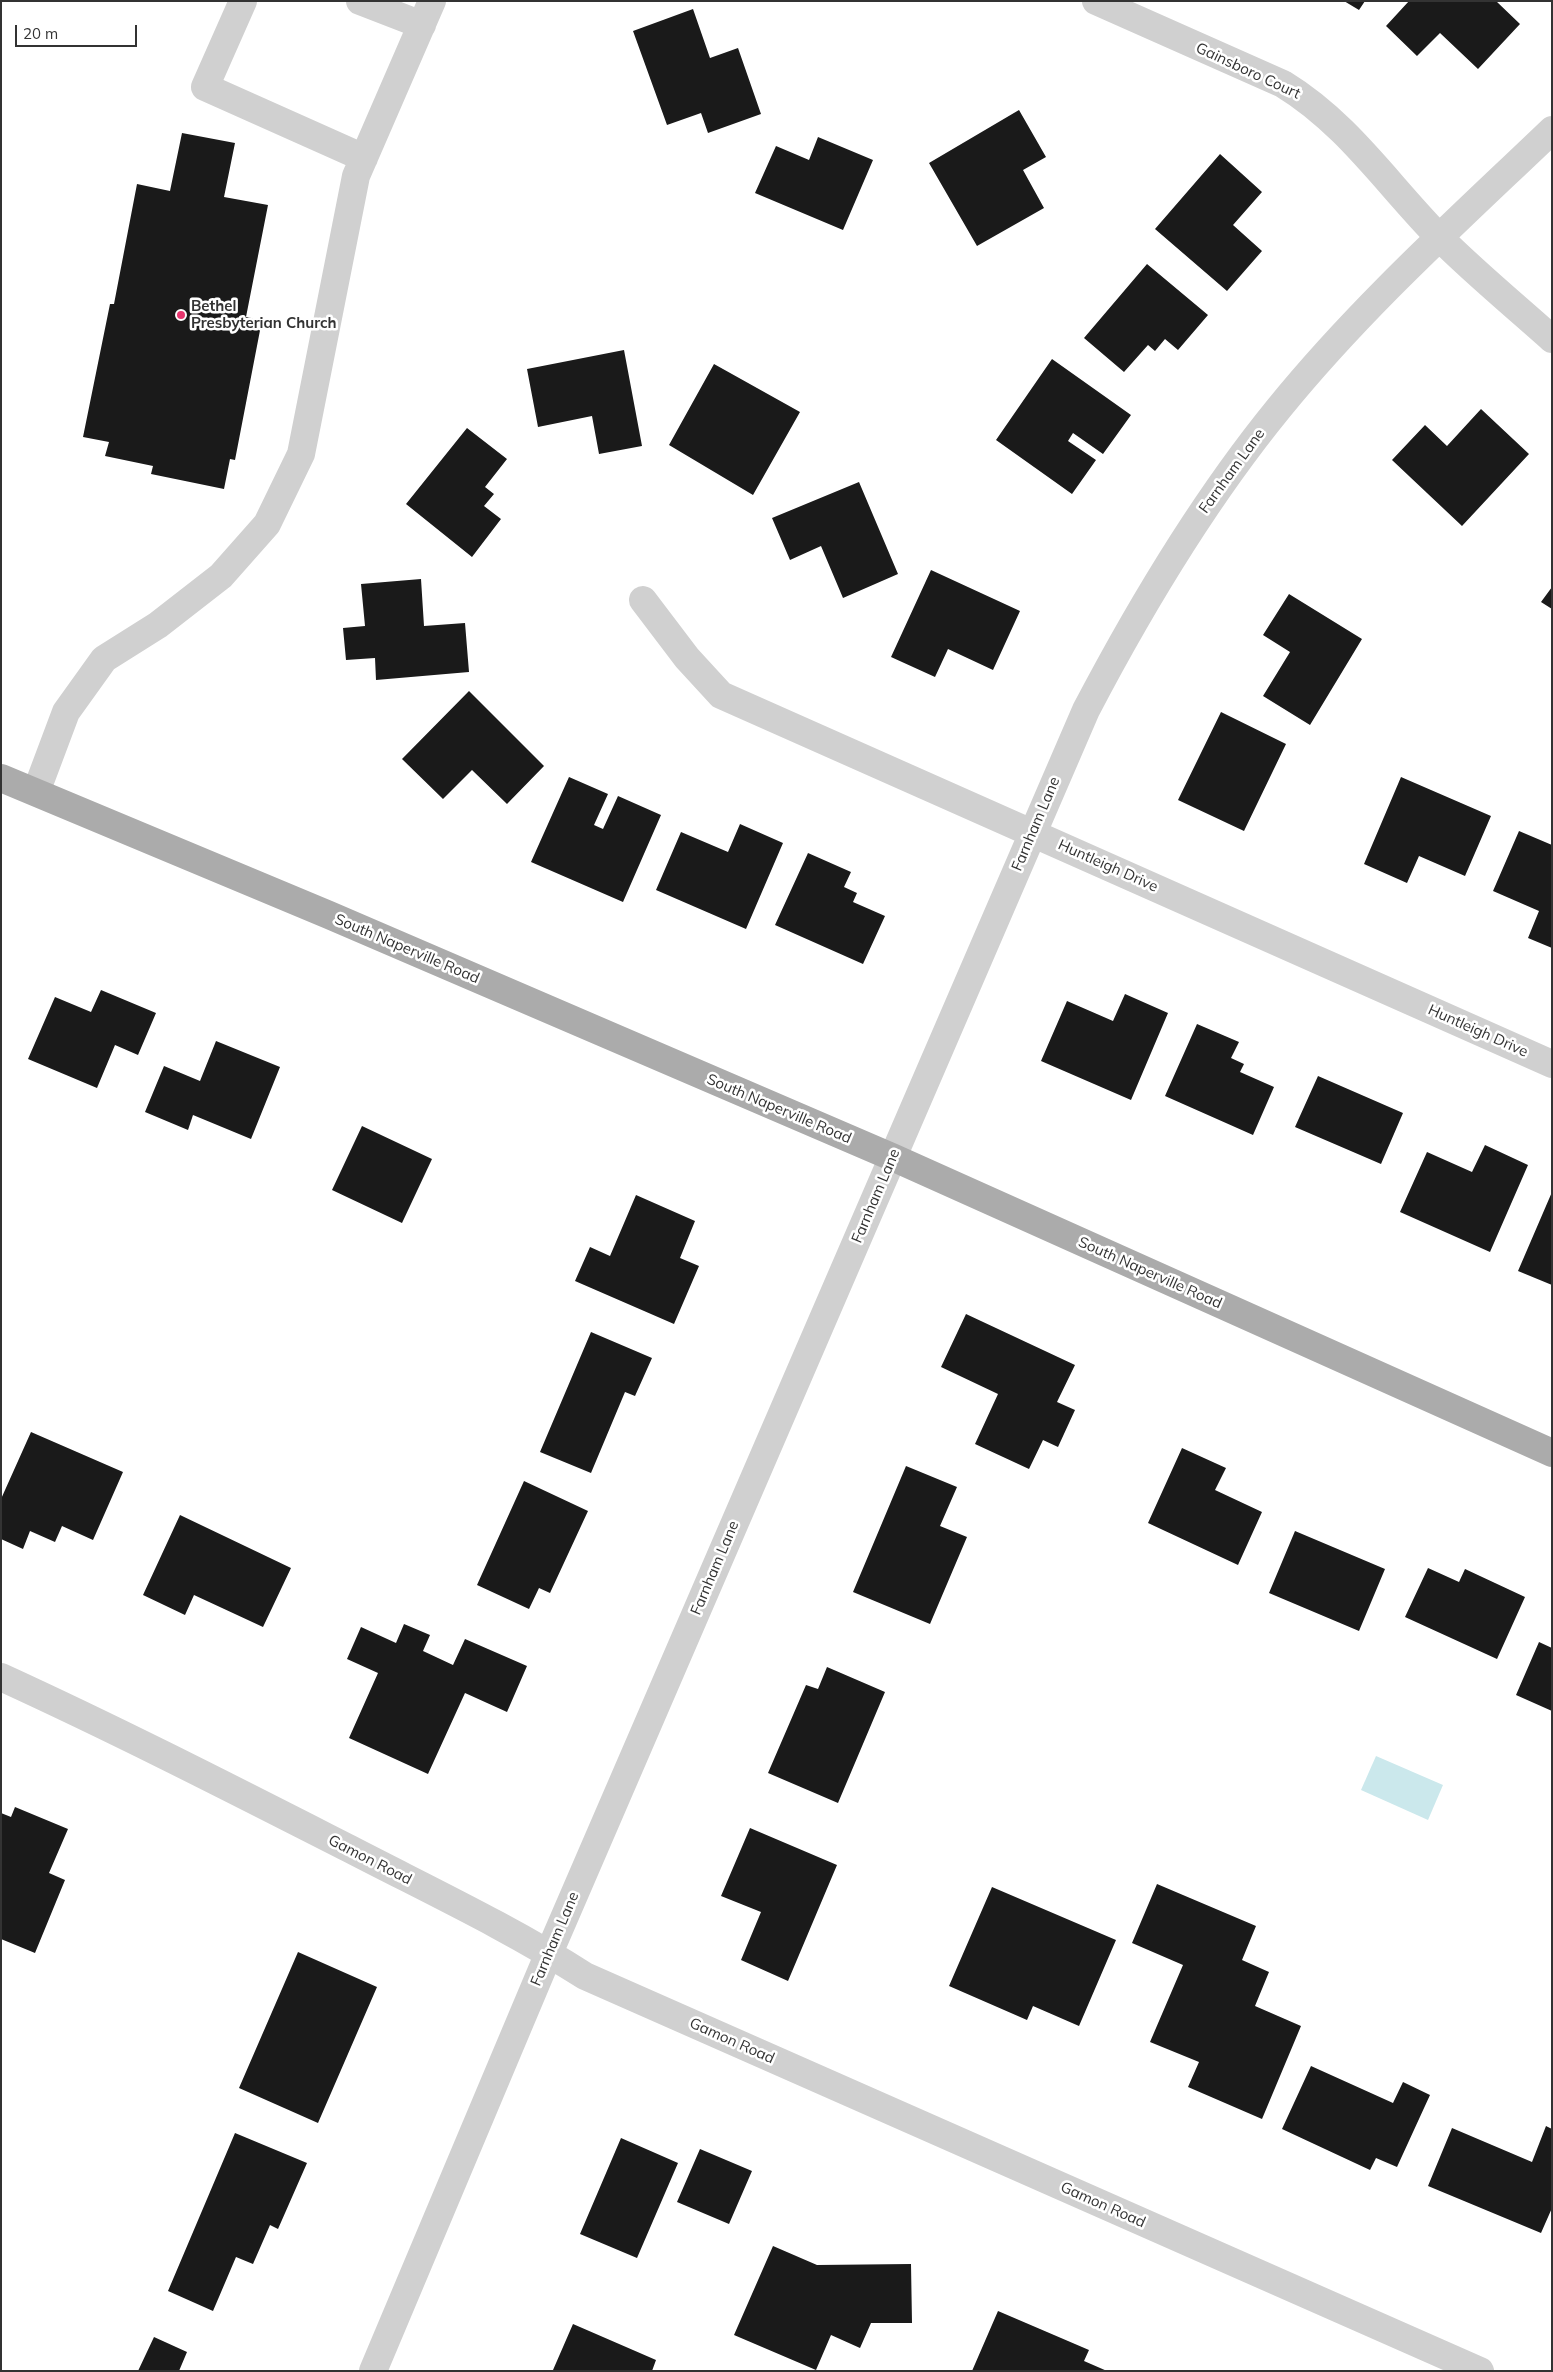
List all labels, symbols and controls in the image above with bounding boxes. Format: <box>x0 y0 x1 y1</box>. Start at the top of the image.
scale bar <box>18 15 140 47</box>
text: 20 m <box>23 24 58 43</box>
street label: Gainsboro Court <box>1193 39 1303 103</box>
place label: Bethel Presbyterian Church <box>191 297 337 332</box>
marker: Bethel Presbyterian Church <box>175 309 187 321</box>
street label: Farnham Lane <box>1195 425 1269 517</box>
street label: Farnham Lane <box>1008 774 1064 874</box>
street label: Huntleigh Drive <box>1055 836 1161 896</box>
street label: South Naperville Road <box>332 910 482 988</box>
street label: Huntleigh Drive <box>1425 1001 1531 1061</box>
street label: South Naperville Road <box>704 1070 854 1148</box>
street label: Farnham Lane <box>848 1146 904 1246</box>
street label: South Naperville Road <box>1075 1233 1225 1313</box>
street label: Farnham Lane <box>687 1518 743 1618</box>
street label: Gamon Road <box>325 1831 415 1889</box>
street label: Farnham Lane <box>527 1889 583 1989</box>
street label: Gamon Road <box>687 2014 777 2068</box>
street label: Gamon Road <box>1058 2178 1148 2232</box>

